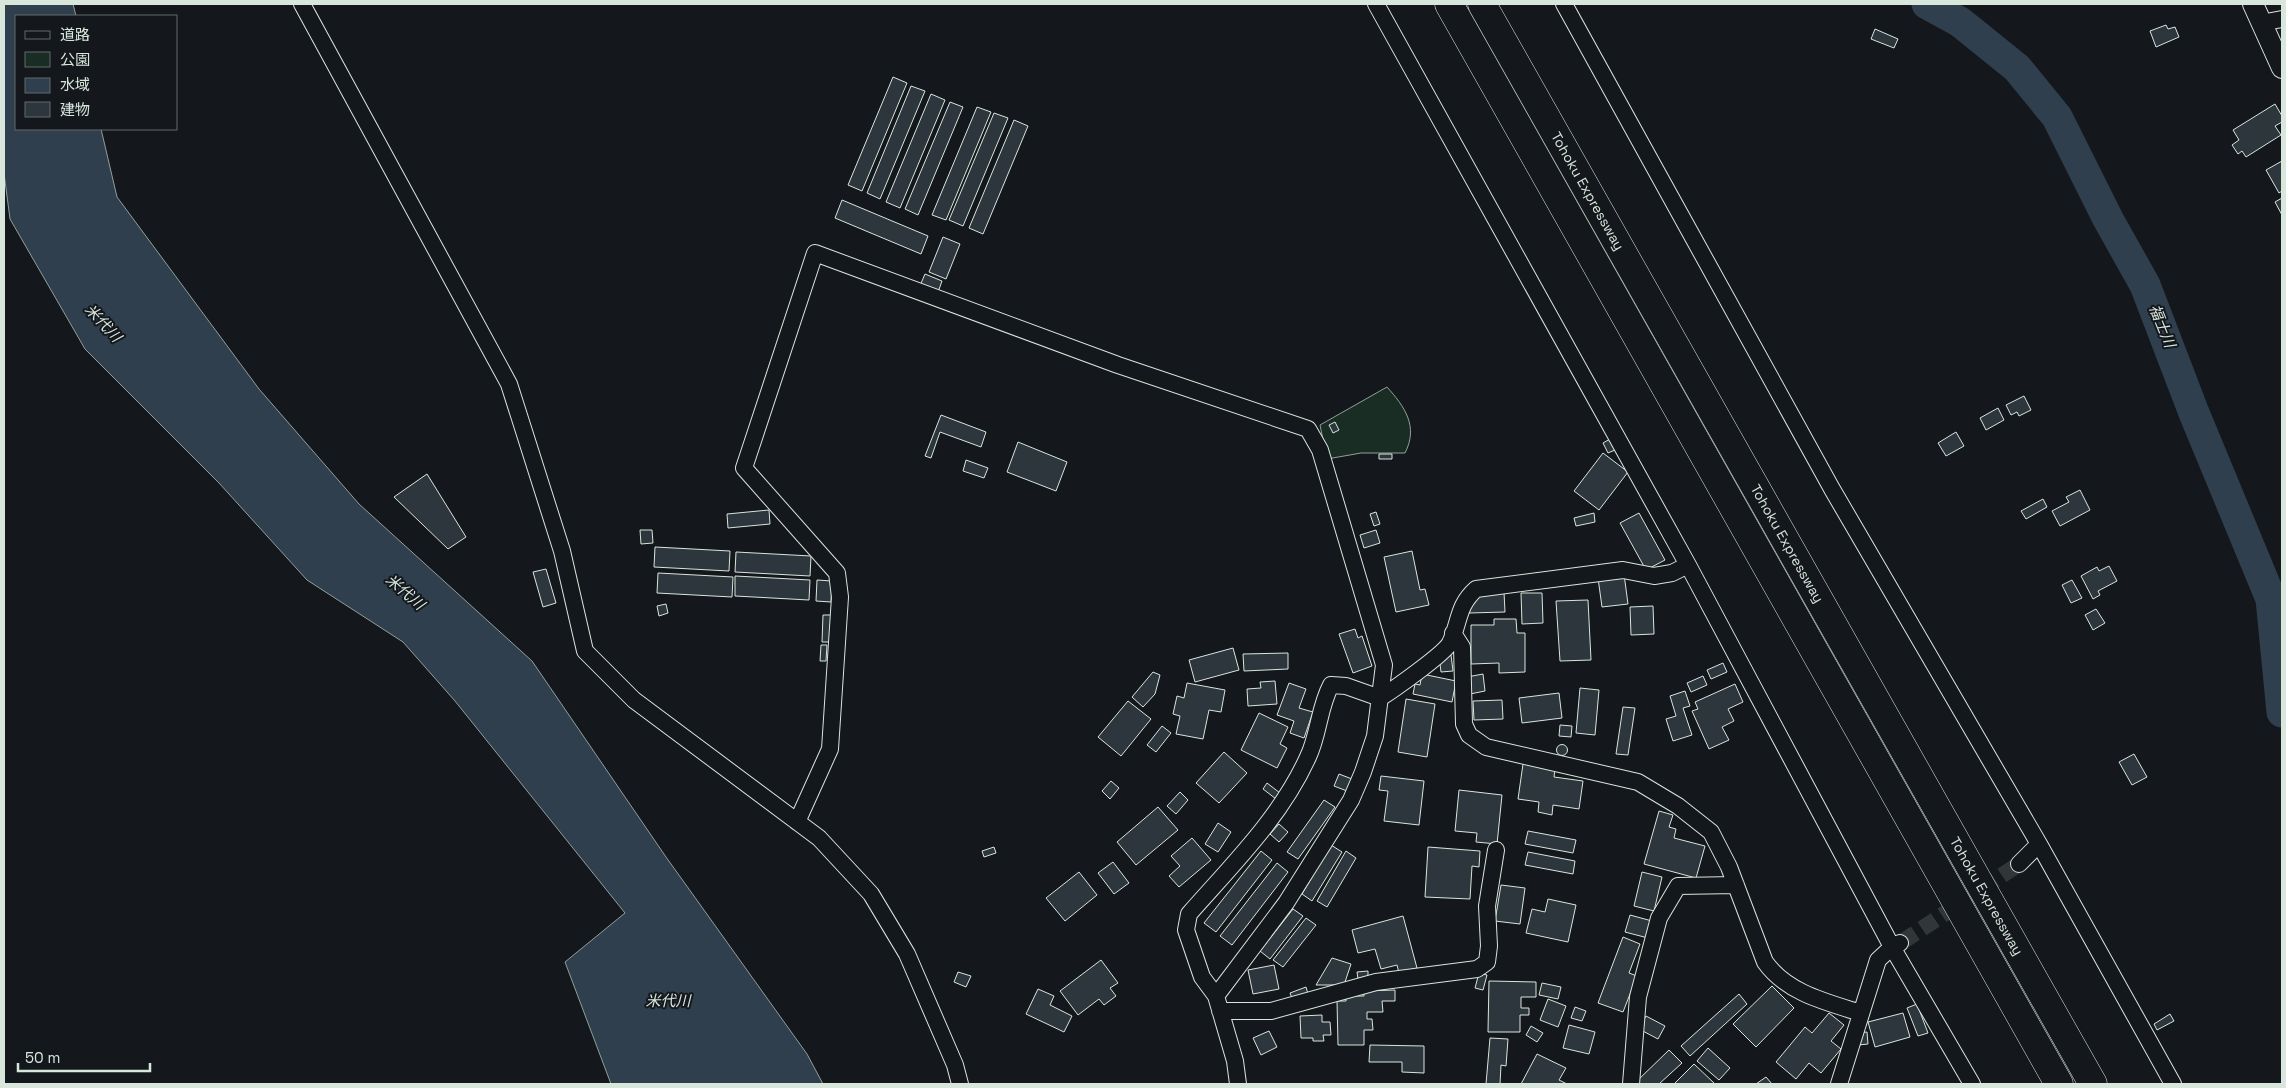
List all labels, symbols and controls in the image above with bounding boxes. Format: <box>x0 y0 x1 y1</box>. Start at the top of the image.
legend <box>15 15 178 130</box>
text: 道路 <box>60 25 90 44</box>
text: 公園 <box>60 50 90 69</box>
text: 水域 <box>60 75 90 94</box>
text: 建物 <box>60 100 90 119</box>
street label: Tohoku Expressway <box>1547 129 1629 254</box>
water label: 米代川 <box>81 300 127 347</box>
water label: 福士川 <box>2145 301 2180 352</box>
street label: Tohoku Expressway <box>1747 481 1828 606</box>
water label: 米代川 <box>382 570 430 615</box>
street label: Tohoku Expressway <box>1946 834 2027 959</box>
water label: 米代川 <box>645 991 692 1010</box>
scale bar <box>18 1040 150 1072</box>
text: 50 m <box>25 1048 60 1067</box>

